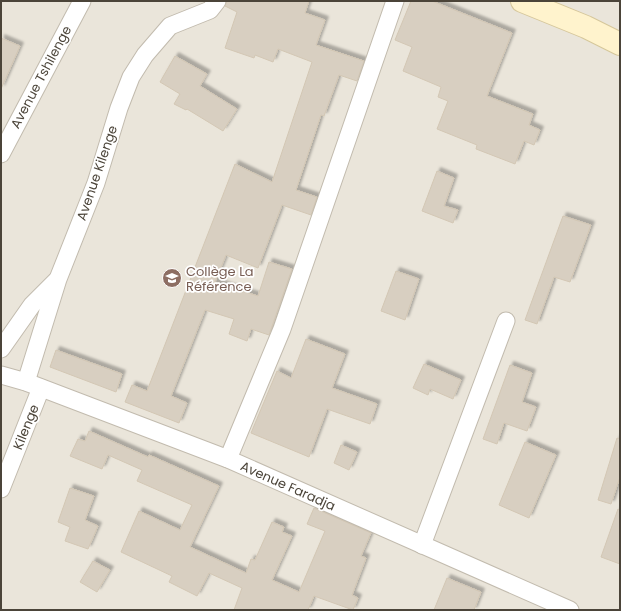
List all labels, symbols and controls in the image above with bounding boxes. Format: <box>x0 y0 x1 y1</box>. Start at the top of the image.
street label: Avenue Tshilenge <box>6 22 76 132</box>
street label: Avenue Kilenge <box>72 123 122 223</box>
place label: Collège La Référence <box>186 262 254 296</box>
school or university icon: Collège La Référence <box>161 267 183 289</box>
street label: Kilenge <box>8 401 44 453</box>
street label: Avenue Faradja <box>238 457 338 515</box>

